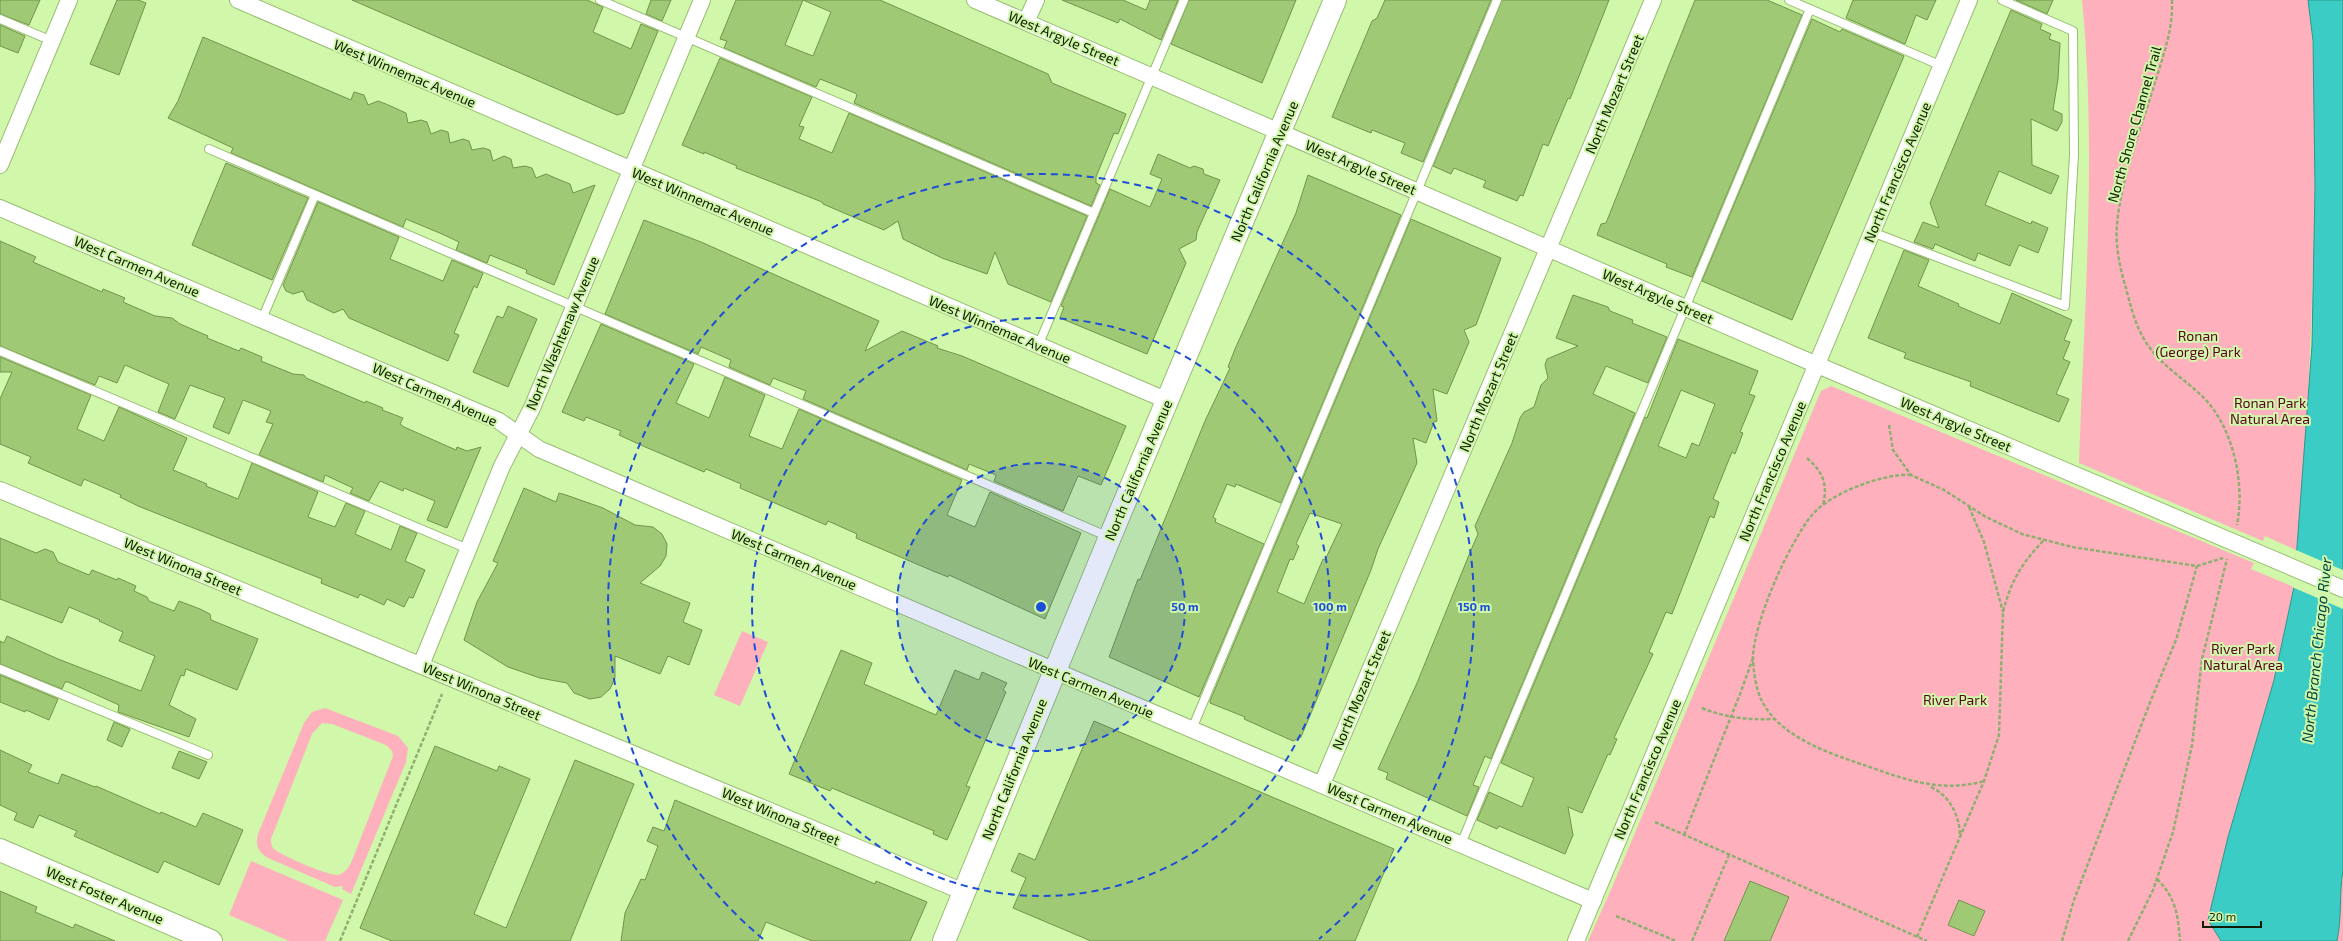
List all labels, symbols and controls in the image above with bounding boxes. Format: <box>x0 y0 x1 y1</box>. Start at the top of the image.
street label: West Argyle Street <box>1006 7 1122 69</box>
street label: North Mozart Street <box>1581 32 1647 156</box>
street label: West Winnemac Avenue <box>331 35 479 111</box>
street label: North Shore Channel Trail <box>2104 43 2165 204</box>
street label: North California Avenue <box>1227 98 1301 244</box>
street label: North Francisco Avenue <box>1860 99 1934 245</box>
street label: West Argyle Street <box>1303 136 1419 198</box>
street label: West Winnemac Avenue <box>629 163 777 239</box>
street label: West Carmen Avenue <box>72 232 202 300</box>
street label: North Washtenaw Avenue <box>522 253 602 413</box>
street label: West Argyle Street <box>1600 265 1716 327</box>
street label: West Winnemac Avenue <box>926 291 1074 367</box>
park label: Ronan (George) Park <box>2155 327 2241 360</box>
street label: North Mozart Street <box>1455 330 1521 454</box>
street label: West Carmen Avenue <box>370 359 500 429</box>
street label: West Argyle Street <box>1898 393 2014 455</box>
park label: Ronan Park Natural Area <box>2230 394 2310 427</box>
street label: North California Avenue <box>1101 397 1175 543</box>
street label: North Francisco Avenue <box>1735 398 1809 544</box>
street label: West Carmen Avenue <box>729 525 859 593</box>
street label: West Winona Street <box>121 533 245 599</box>
water label: North Branch Chicago River <box>2297 555 2335 744</box>
text: 50 m <box>1171 599 1199 613</box>
text: 100 m <box>1313 599 1347 613</box>
text: 150 m <box>1458 599 1490 613</box>
centre of rings <box>1034 600 1048 614</box>
street label: North Mozart Street <box>1328 628 1394 752</box>
park label: River Park Natural Area <box>2203 640 2283 673</box>
street label: West Carmen Avenue <box>1026 653 1156 721</box>
street label: West Winona Street <box>420 658 544 724</box>
park label: River Park <box>1923 691 1987 708</box>
street label: North California Avenue <box>978 696 1050 842</box>
street label: North Francisco Avenue <box>1610 696 1684 842</box>
street label: West Carmen Avenue <box>1325 779 1455 847</box>
street label: West Winona Street <box>719 783 843 849</box>
street label: West Foster Avenue <box>44 862 166 928</box>
scale bar <box>2203 903 2261 929</box>
text: 20 m <box>2209 909 2236 923</box>

